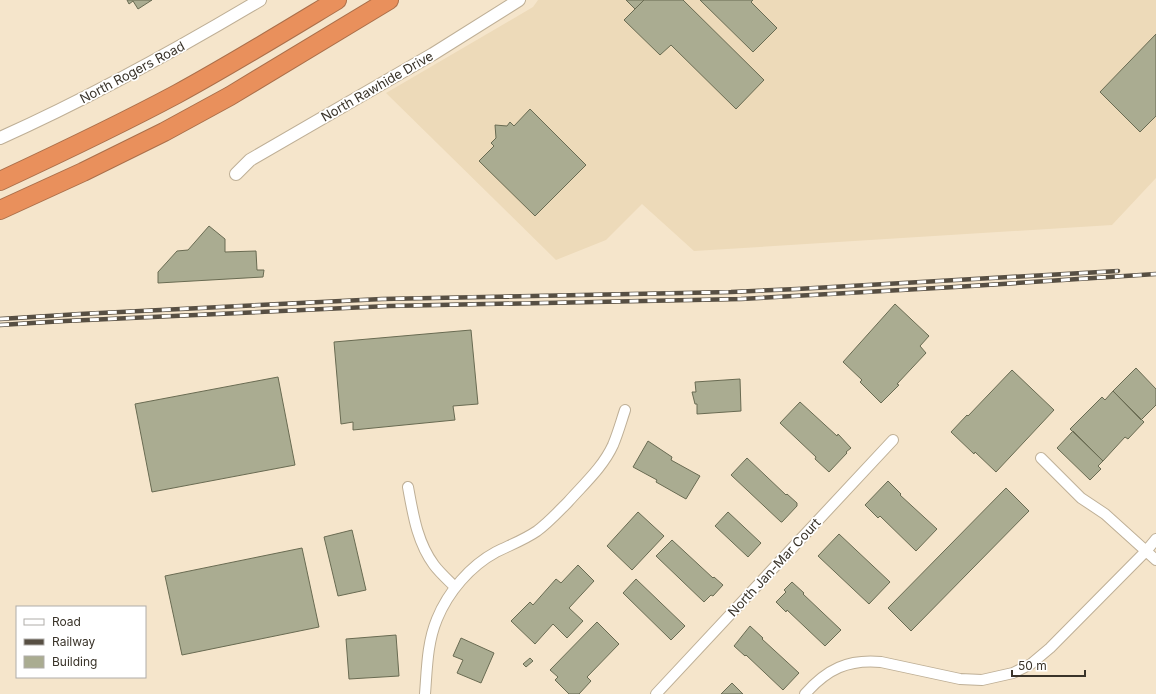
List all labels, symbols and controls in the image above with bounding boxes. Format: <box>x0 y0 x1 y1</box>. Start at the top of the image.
street label: North Rogers Road <box>77 38 187 106</box>
street label: North Rawhide Drive <box>318 47 436 125</box>
street label: North Jan-Mar Court <box>724 515 824 619</box>
legend <box>16 606 146 678</box>
text: Road <box>52 614 81 629</box>
text: Railway <box>52 634 96 649</box>
scale bar <box>1012 652 1085 678</box>
text: Building <box>52 654 97 669</box>
text: 50 m <box>1018 658 1047 673</box>

